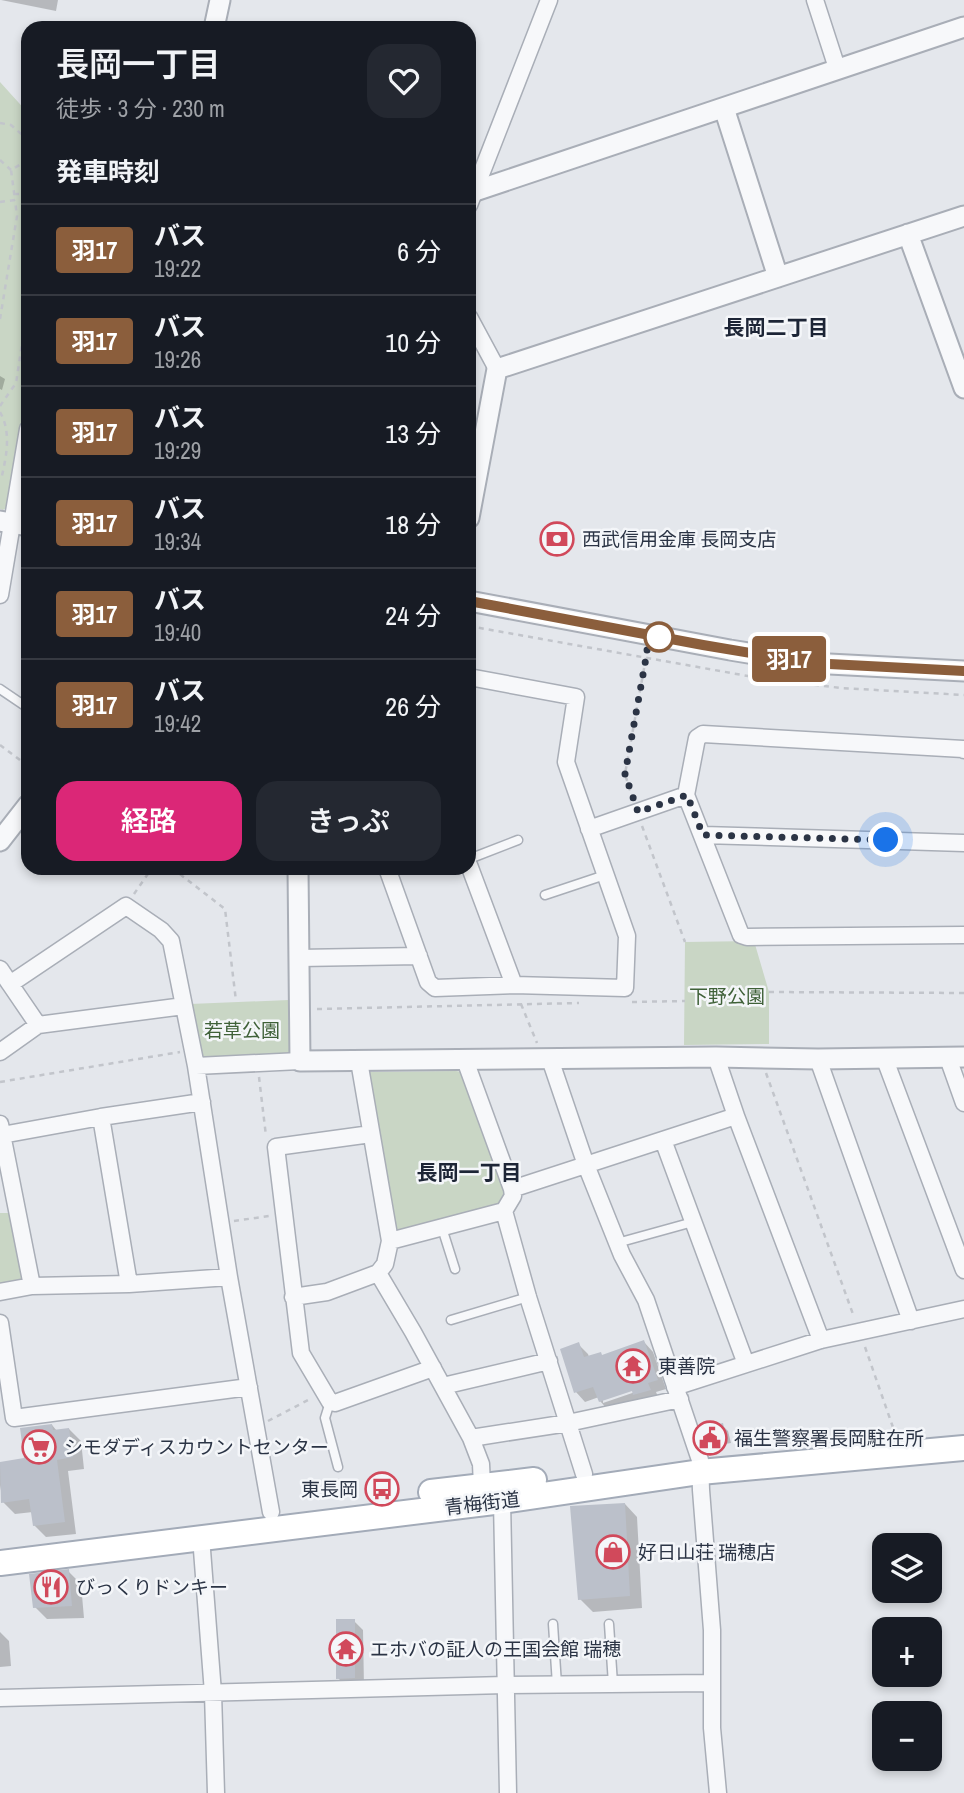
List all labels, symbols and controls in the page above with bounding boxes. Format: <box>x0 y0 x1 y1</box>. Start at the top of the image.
text: 長岡一丁目 <box>56 42 221 86</box>
button: heart <box>367 44 441 118</box>
text: 徒歩 · 3 分 · 230 m <box>56 93 225 124</box>
text: 発車時刻 <box>56 154 160 189</box>
text: バス <box>154 218 206 253</box>
text: 羽17 <box>72 234 117 266</box>
text: 6 分 <box>397 234 441 269</box>
text: 19:22 <box>154 253 201 284</box>
text: バス <box>154 309 206 344</box>
district label: 長岡二丁目 <box>724 313 829 342</box>
text: 羽17 <box>72 325 117 357</box>
text: 10 分 <box>385 325 441 360</box>
text: 19:26 <box>154 344 201 375</box>
text: バス <box>154 400 206 435</box>
text: 羽17 <box>72 416 117 448</box>
text: 13 分 <box>385 416 441 451</box>
text: 19:29 <box>154 435 201 466</box>
text: バス <box>154 491 206 526</box>
text: 羽17 <box>72 507 117 539</box>
text: 18 分 <box>385 507 441 542</box>
bank icon: 西武信用金庫 長岡支店 <box>538 520 576 558</box>
text: 19:34 <box>154 526 201 557</box>
place label: 西武信用金庫 長岡支店 <box>582 526 776 552</box>
text: バス <box>154 582 206 617</box>
text: 羽17 <box>72 598 117 630</box>
text: 24 分 <box>385 598 441 633</box>
text: 19:40 <box>154 617 201 648</box>
unlabelled marker <box>644 622 674 652</box>
line badge: 羽17 <box>749 636 829 682</box>
text: 羽17 <box>766 643 812 675</box>
text: バス <box>154 673 206 708</box>
text: 羽17 <box>72 689 117 721</box>
text: 26 分 <box>385 689 441 724</box>
text: 19:42 <box>154 708 201 739</box>
button: 経路 <box>56 781 242 861</box>
button: きっぷ <box>256 781 441 861</box>
your location <box>868 822 903 857</box>
park label: 下野公園 <box>689 983 765 1009</box>
park label: 若草公園 <box>204 1017 280 1043</box>
district label: 長岡一丁目 <box>417 1158 522 1187</box>
temple icon: 東善院 <box>614 1347 652 1385</box>
place label: 東善院 <box>658 1353 715 1379</box>
public building icon: 福生警察署長岡駐在所 <box>691 1419 729 1457</box>
place label: 福生警察署長岡駐在所 <box>734 1425 924 1451</box>
supermarket icon: シモダディスカウントセンター <box>20 1428 58 1466</box>
place label: シモダディスカウントセンター <box>64 1434 329 1460</box>
bus stop icon: 東長岡 <box>363 1470 401 1508</box>
place label: 東長岡 <box>301 1476 358 1502</box>
street label: 青梅街道 <box>443 1485 521 1521</box>
shop icon: 好日山荘 瑞穂店 <box>594 1533 632 1571</box>
map controls <box>872 1533 942 1771</box>
button: layers <box>872 1533 942 1603</box>
place label: 好日山荘 瑞穂店 <box>638 1539 775 1565</box>
restaurant icon: びっくりドンキー <box>32 1568 70 1606</box>
place label: びっくりドンキー <box>76 1574 228 1600</box>
button: + <box>872 1617 942 1687</box>
temple icon: エホバの証人の王国会館 瑞穂 <box>327 1630 365 1668</box>
place label: エホバの証人の王国会館 瑞穂 <box>370 1636 621 1662</box>
button: − <box>872 1701 942 1771</box>

